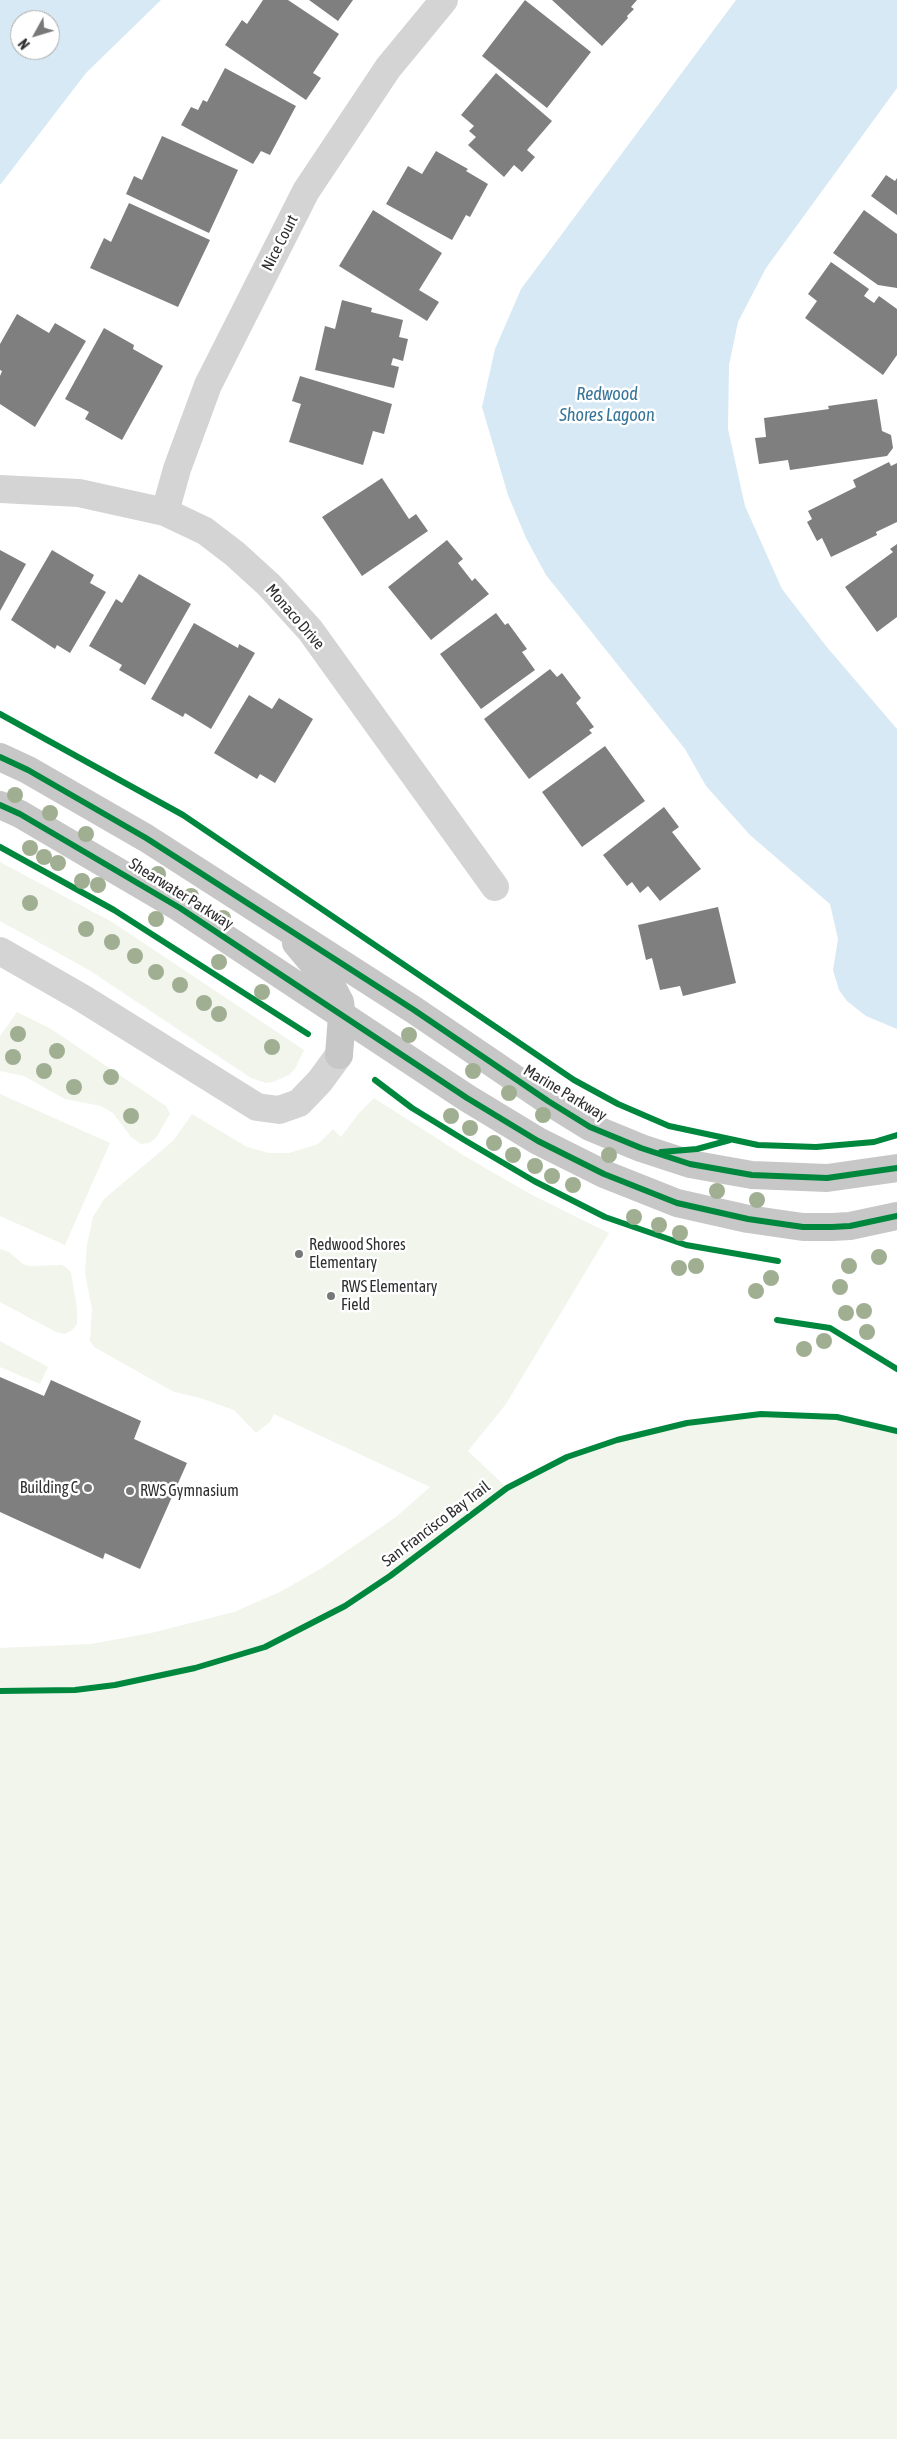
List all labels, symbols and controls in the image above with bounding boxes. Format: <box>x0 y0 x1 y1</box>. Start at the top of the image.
north arrow <box>10 10 60 60</box>
text: N <box>15 36 33 52</box>
street label: Nice Court <box>258 212 302 274</box>
water label: Redwood Shores Lagoon <box>559 383 655 426</box>
street label: Monaco Drive <box>261 580 329 654</box>
street label: Shearwater Parkway <box>125 854 237 934</box>
street label: Marine Parkway <box>520 1061 610 1125</box>
place label: Redwood Shores Elementary <box>309 1235 406 1273</box>
marker: Redwood Shores Elementary <box>293 1248 305 1260</box>
place label: RWS Elementary Field <box>341 1277 437 1315</box>
marker: RWS Elementary Field <box>325 1290 337 1302</box>
street label: San Francisco Bay Trail <box>378 1477 494 1571</box>
place label: Building C <box>20 1478 78 1498</box>
place label: RWS Gymnasium <box>140 1481 239 1501</box>
marker: Building C <box>82 1482 94 1494</box>
marker: RWS Gymnasium <box>124 1485 136 1497</box>

